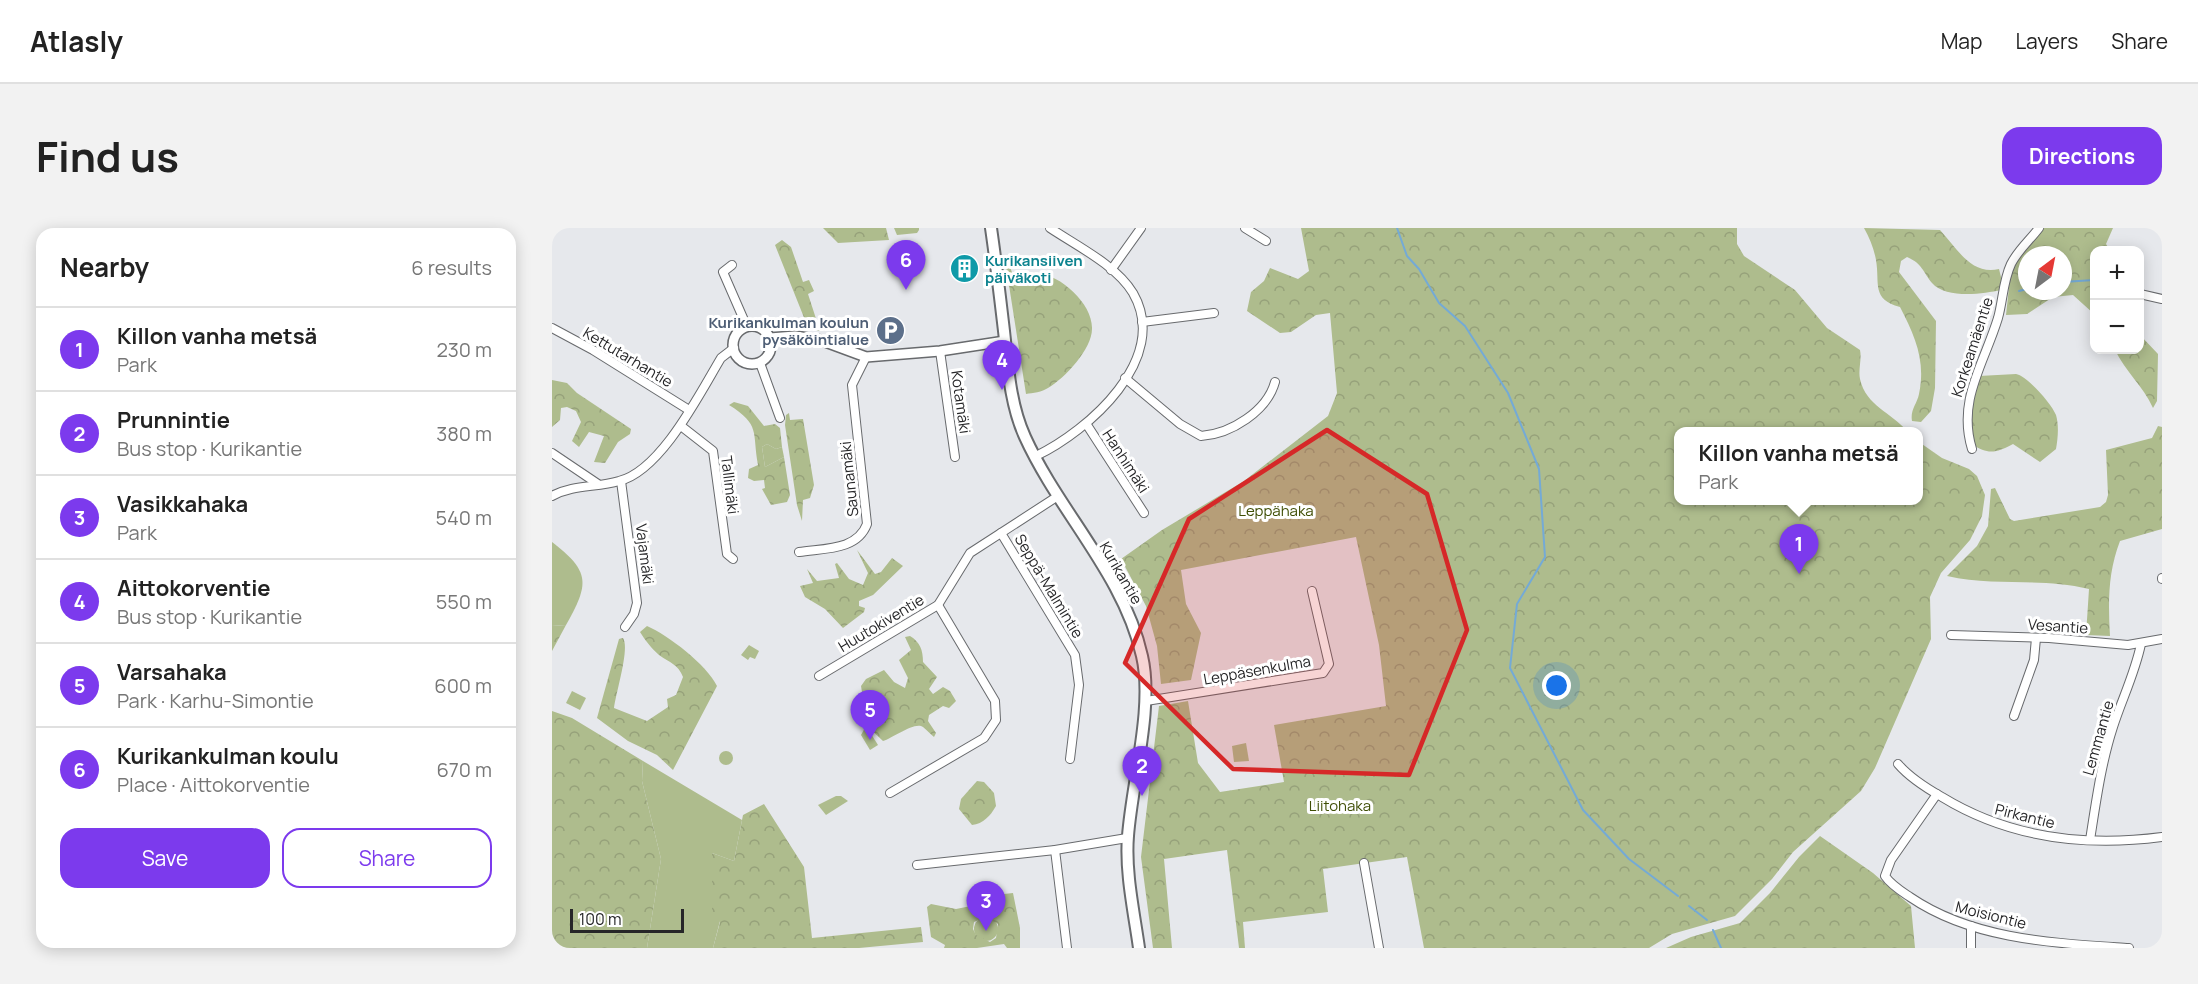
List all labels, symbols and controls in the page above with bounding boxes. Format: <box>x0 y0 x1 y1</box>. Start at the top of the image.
text: Atlasly <box>30 22 123 60</box>
text: Map <box>1941 27 1982 55</box>
text: Layers <box>2015 27 2078 55</box>
text: Share <box>2111 27 2168 55</box>
text: Find us <box>36 127 179 185</box>
button: Directions <box>2002 127 2162 185</box>
pin: 6 <box>886 241 926 290</box>
north arrow <box>2018 246 2072 300</box>
map controls <box>2090 246 2144 354</box>
button: + <box>2090 246 2144 300</box>
text: Nearby <box>60 249 149 285</box>
place label: Kurikansiiven päiväkoti <box>985 250 1083 288</box>
building icon: Kurikansiiven päiväkoti <box>948 253 980 285</box>
text: 6 results <box>411 254 492 281</box>
street label: Korkeamäentie <box>1946 294 1998 400</box>
button: − <box>2090 300 2144 354</box>
place label: Kurikankulman koulun pysäköintialue <box>708 312 869 350</box>
parking icon: Kurikankulman koulun pysäköintialue <box>874 315 906 347</box>
text: Killon vanha metsä <box>117 321 317 351</box>
street label: Kettutarhantie <box>579 322 677 392</box>
text: 1 <box>75 336 84 363</box>
text: 230 m <box>436 336 492 363</box>
pin: 4 <box>982 340 1022 390</box>
text: Park <box>117 351 157 378</box>
street label: Kotamäki <box>946 369 976 435</box>
text: Prunnintie <box>117 405 230 435</box>
text: 2 <box>74 420 85 447</box>
text: 380 m <box>436 420 492 447</box>
street label: Hanhimäki <box>1098 425 1154 497</box>
popup <box>1674 427 1923 505</box>
text: Bus stop · Kurikantie <box>117 435 302 462</box>
text: Killon vanha metsä <box>1698 438 1899 468</box>
street label: Saunamäki <box>835 440 863 518</box>
street label: Tallimäki <box>716 455 744 515</box>
text: Park <box>1698 468 1738 495</box>
text: Vasikkahaka <box>117 489 248 519</box>
park label: Leppähaka <box>1238 500 1314 521</box>
text: 3 <box>74 504 85 531</box>
text: 540 m <box>436 504 492 531</box>
text: Park <box>117 519 157 546</box>
street label: Vajamäki <box>631 523 659 585</box>
pin: 1 <box>1780 524 1818 574</box>
street label: Seppä-Malmintie <box>1010 530 1089 642</box>
street label: Kurikantie <box>1095 538 1147 608</box>
text: Aittokorventie <box>117 573 271 603</box>
text: 4 <box>73 588 86 615</box>
text: 550 m <box>436 588 492 615</box>
street label: Huutokiventie <box>834 589 928 657</box>
text: Bus stop · Kurikantie <box>117 603 302 630</box>
street label: Vesantie <box>2027 613 2089 639</box>
street label: Leppäsenkulma <box>1202 650 1312 690</box>
text: Varsahaka <box>117 657 227 687</box>
your location <box>1542 671 1571 700</box>
text: 5 <box>74 672 85 699</box>
text: 600 m <box>434 672 492 699</box>
text: Park · Karhu-Simontie <box>117 687 314 714</box>
pin: 5 <box>850 690 890 740</box>
street label: Lemmantie <box>2077 698 2119 778</box>
text: Kurikankulman koulu <box>117 741 339 771</box>
pin: 2 <box>1122 746 1162 796</box>
text: 6 <box>73 756 86 783</box>
text: 670 m <box>436 756 492 783</box>
text: Place · Aittokorventie <box>117 771 310 798</box>
park label: Liitohaka <box>1309 795 1371 816</box>
street label: Pirkantie <box>1993 798 2057 834</box>
button: Save <box>60 828 270 888</box>
button: Share <box>282 828 492 888</box>
pin: 3 <box>966 882 1006 931</box>
street label: Moisiontie <box>1953 896 2029 934</box>
scale bar <box>570 906 684 934</box>
text: 100 m <box>579 908 622 930</box>

